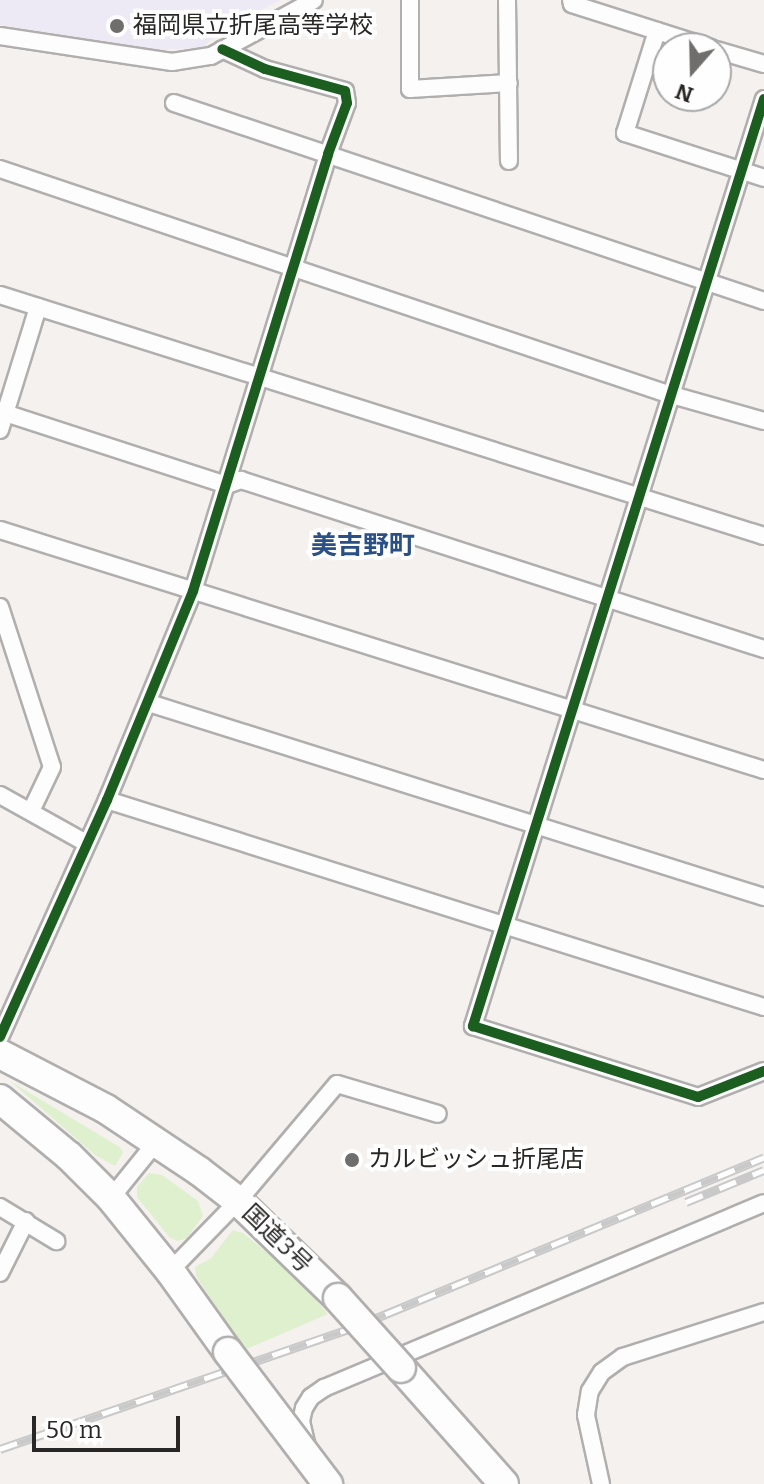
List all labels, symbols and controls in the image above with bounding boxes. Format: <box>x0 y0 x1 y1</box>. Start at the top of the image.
place label: 福岡県立折尾高等学校 <box>133 12 373 40</box>
marker: 福岡県立折尾高等学校 <box>108 17 126 35</box>
north arrow <box>652 32 732 112</box>
text: N <box>672 78 697 109</box>
district label: 美吉野町 <box>311 530 415 562</box>
place label: カルビッシュ折尾店 <box>368 1146 584 1174</box>
marker: カルビッシュ折尾店 <box>343 1151 361 1169</box>
street label: 国道3号 <box>236 1199 318 1279</box>
scale bar <box>36 1400 184 1450</box>
text: 50 m <box>46 1416 102 1444</box>

